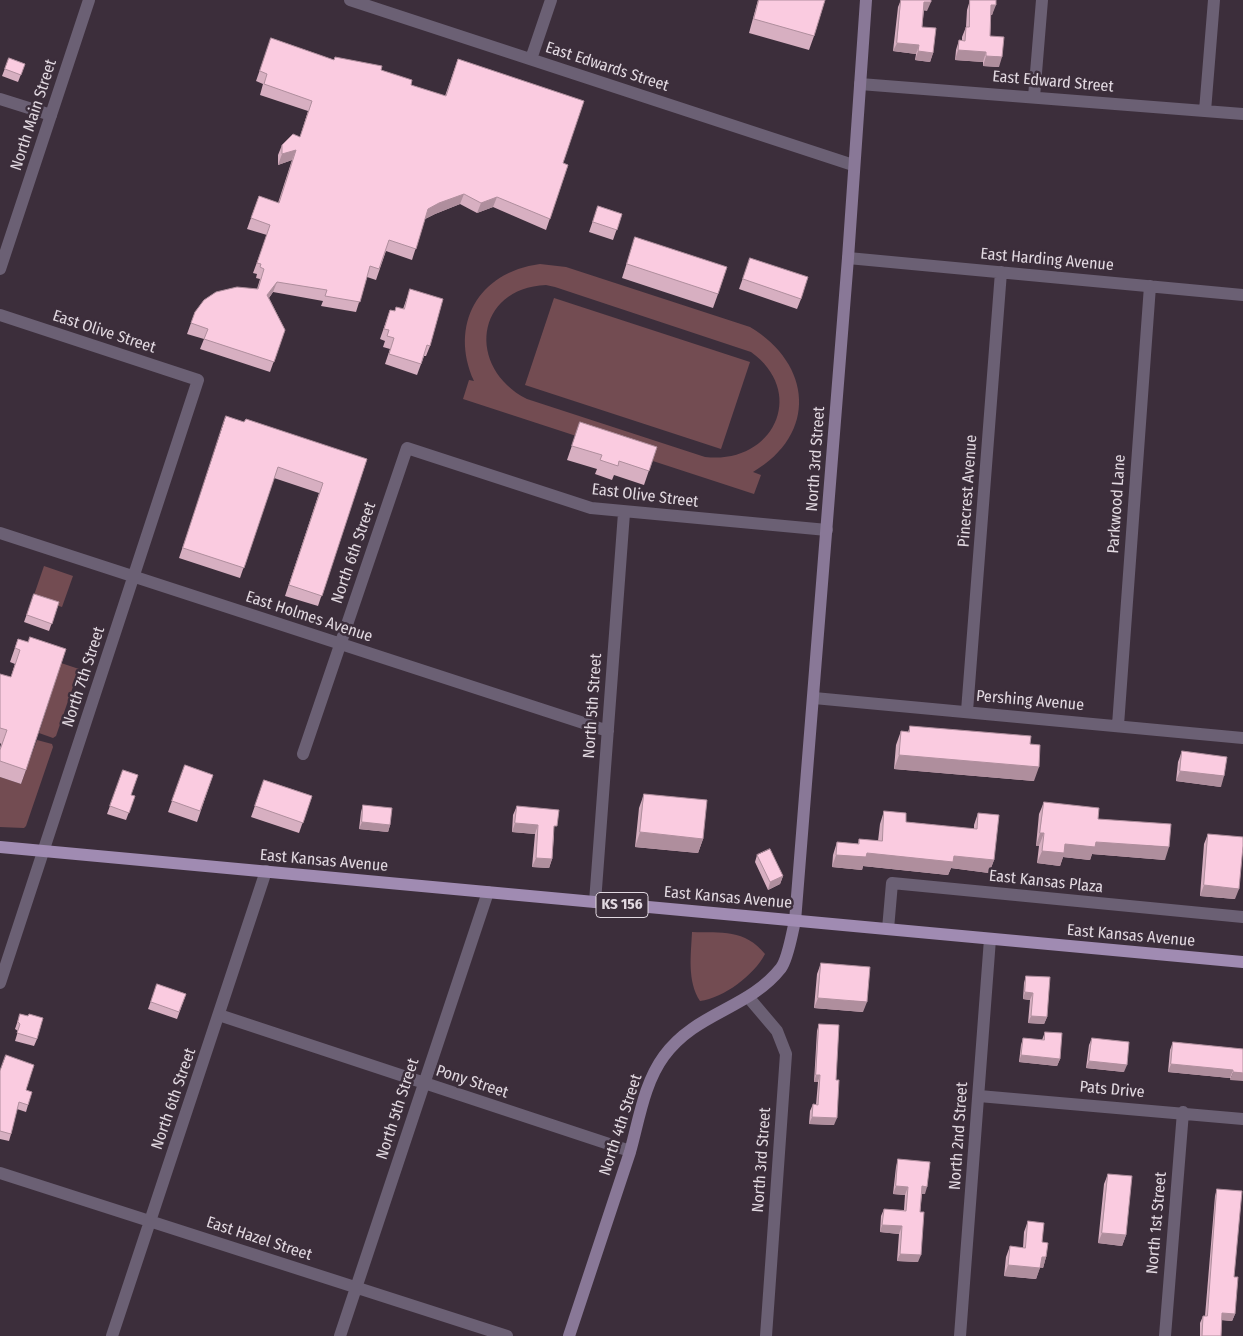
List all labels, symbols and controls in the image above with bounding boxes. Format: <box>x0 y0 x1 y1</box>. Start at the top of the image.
street label: East Edwards Street <box>543 38 671 96</box>
street label: North Main Street <box>7 57 61 173</box>
street label: East Edward Street <box>992 67 1114 97</box>
street label: East Harding Avenue <box>979 245 1115 275</box>
street label: East Olive Street <box>50 306 158 358</box>
street label: North 3rd Street <box>803 406 829 512</box>
street label: Pinecrest Avenue <box>954 434 982 548</box>
street label: Parkwood Lane <box>1104 454 1130 554</box>
street label: East Olive Street <box>591 480 699 512</box>
street label: North 6th Street <box>328 500 380 606</box>
street label: East Holmes Avenue <box>243 587 375 647</box>
street label: North 7th Street <box>59 624 109 730</box>
street label: North 5th Street <box>580 653 606 759</box>
street label: Pershing Avenue <box>975 687 1085 715</box>
street label: East Kansas Avenue <box>259 846 389 876</box>
street label: East Kansas Plaza <box>988 866 1104 898</box>
street label: East Kansas Avenue <box>663 883 793 913</box>
road number: KS 156 <box>596 892 648 918</box>
street label: East Kansas Avenue <box>1066 921 1196 951</box>
street label: North 6th Street <box>148 1046 200 1152</box>
street label: North 5th Street <box>373 1056 423 1162</box>
street label: Pony Street <box>433 1061 511 1103</box>
street label: North 4th Street <box>596 1072 646 1178</box>
street label: Pats Drive <box>1079 1078 1145 1102</box>
street label: North 2nd Street <box>946 1081 972 1191</box>
street label: North 3rd Street <box>749 1107 775 1213</box>
street label: North 1st Street <box>1143 1171 1171 1275</box>
street label: East Hazel Street <box>204 1213 314 1265</box>

